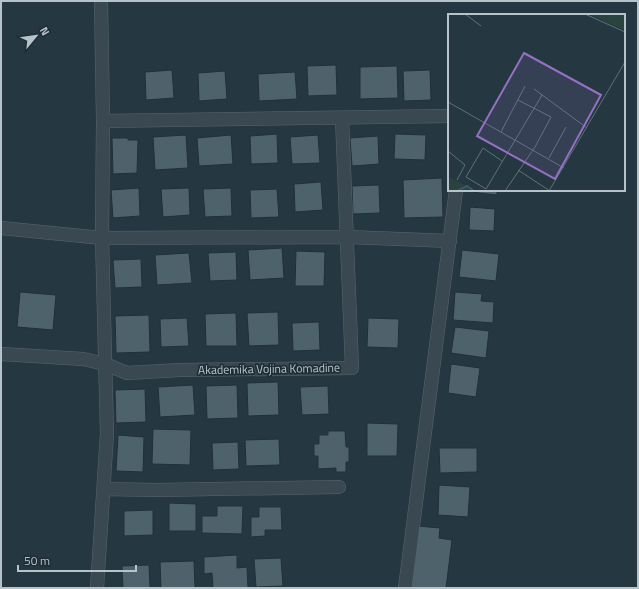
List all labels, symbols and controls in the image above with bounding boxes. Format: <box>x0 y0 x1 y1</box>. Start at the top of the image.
inset map <box>448 14 625 191</box>
north arrow <box>16 16 56 56</box>
text: N <box>36 24 54 38</box>
street label: Akademika Vojina Komadine <box>198 358 340 379</box>
scale bar <box>18 547 136 573</box>
text: 50 m <box>24 551 50 570</box>

